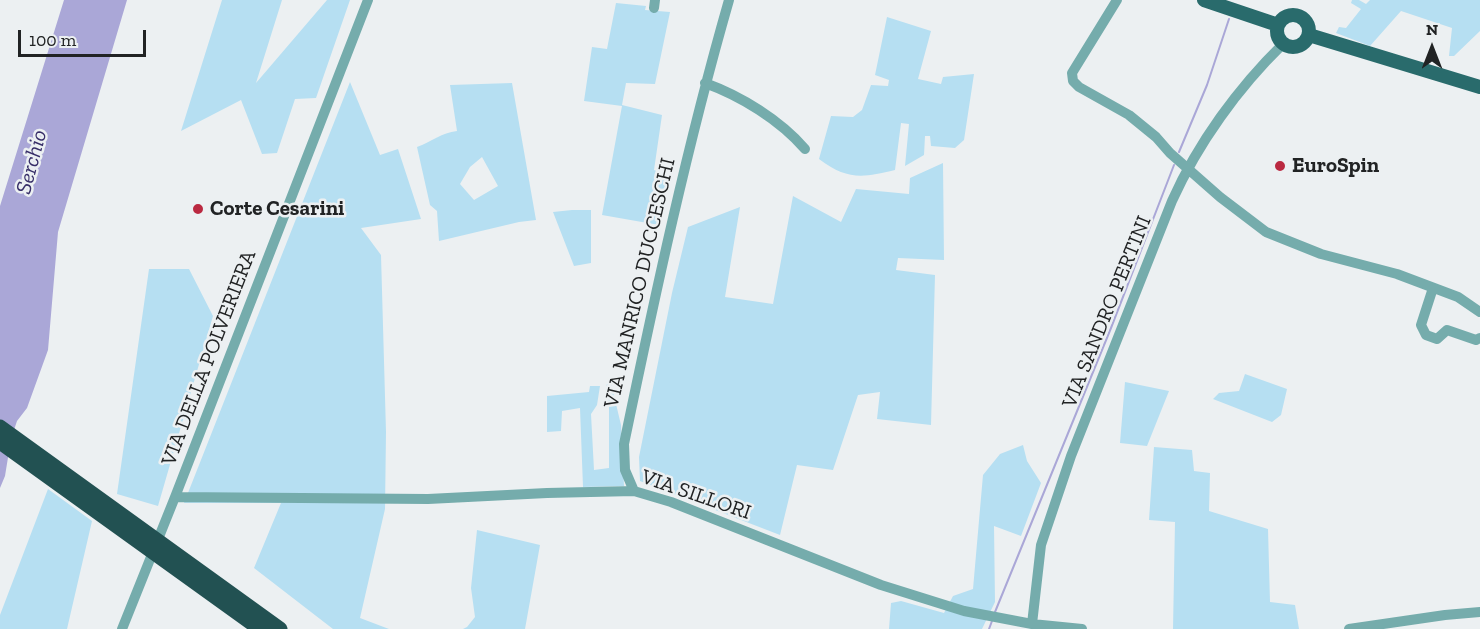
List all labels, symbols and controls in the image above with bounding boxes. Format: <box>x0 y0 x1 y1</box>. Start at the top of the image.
scale bar <box>21 18 148 56</box>
north arrow <box>1402 18 1462 78</box>
text: N <box>1426 20 1438 39</box>
text: 100 m <box>29 29 76 51</box>
water label: Serchio <box>11 127 53 197</box>
place label: EuroSpin <box>1292 153 1379 179</box>
street label: VIA MANRICO DUCCESCHI <box>599 156 681 410</box>
marker: EuroSpin <box>1273 159 1287 173</box>
place label: Corte Cesarini <box>210 196 344 222</box>
marker: Corte Cesarini <box>191 202 205 216</box>
street label: VIA SANDRO PERTINI <box>1057 212 1157 412</box>
street label: VIA DELLA POLVERIERA <box>156 247 262 469</box>
street label: VIA SILLORI <box>638 464 754 526</box>

